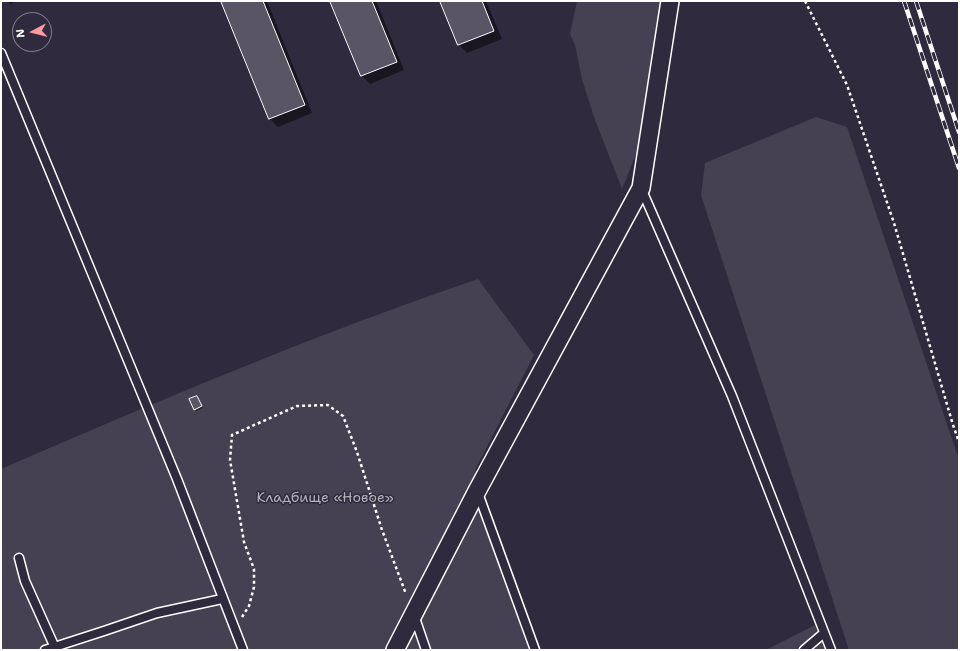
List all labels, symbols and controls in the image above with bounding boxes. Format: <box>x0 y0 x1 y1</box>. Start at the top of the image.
north arrow <box>12 12 52 52</box>
text: N <box>13 28 29 39</box>
park label: Кладбище «Новое» <box>256 490 394 506</box>

